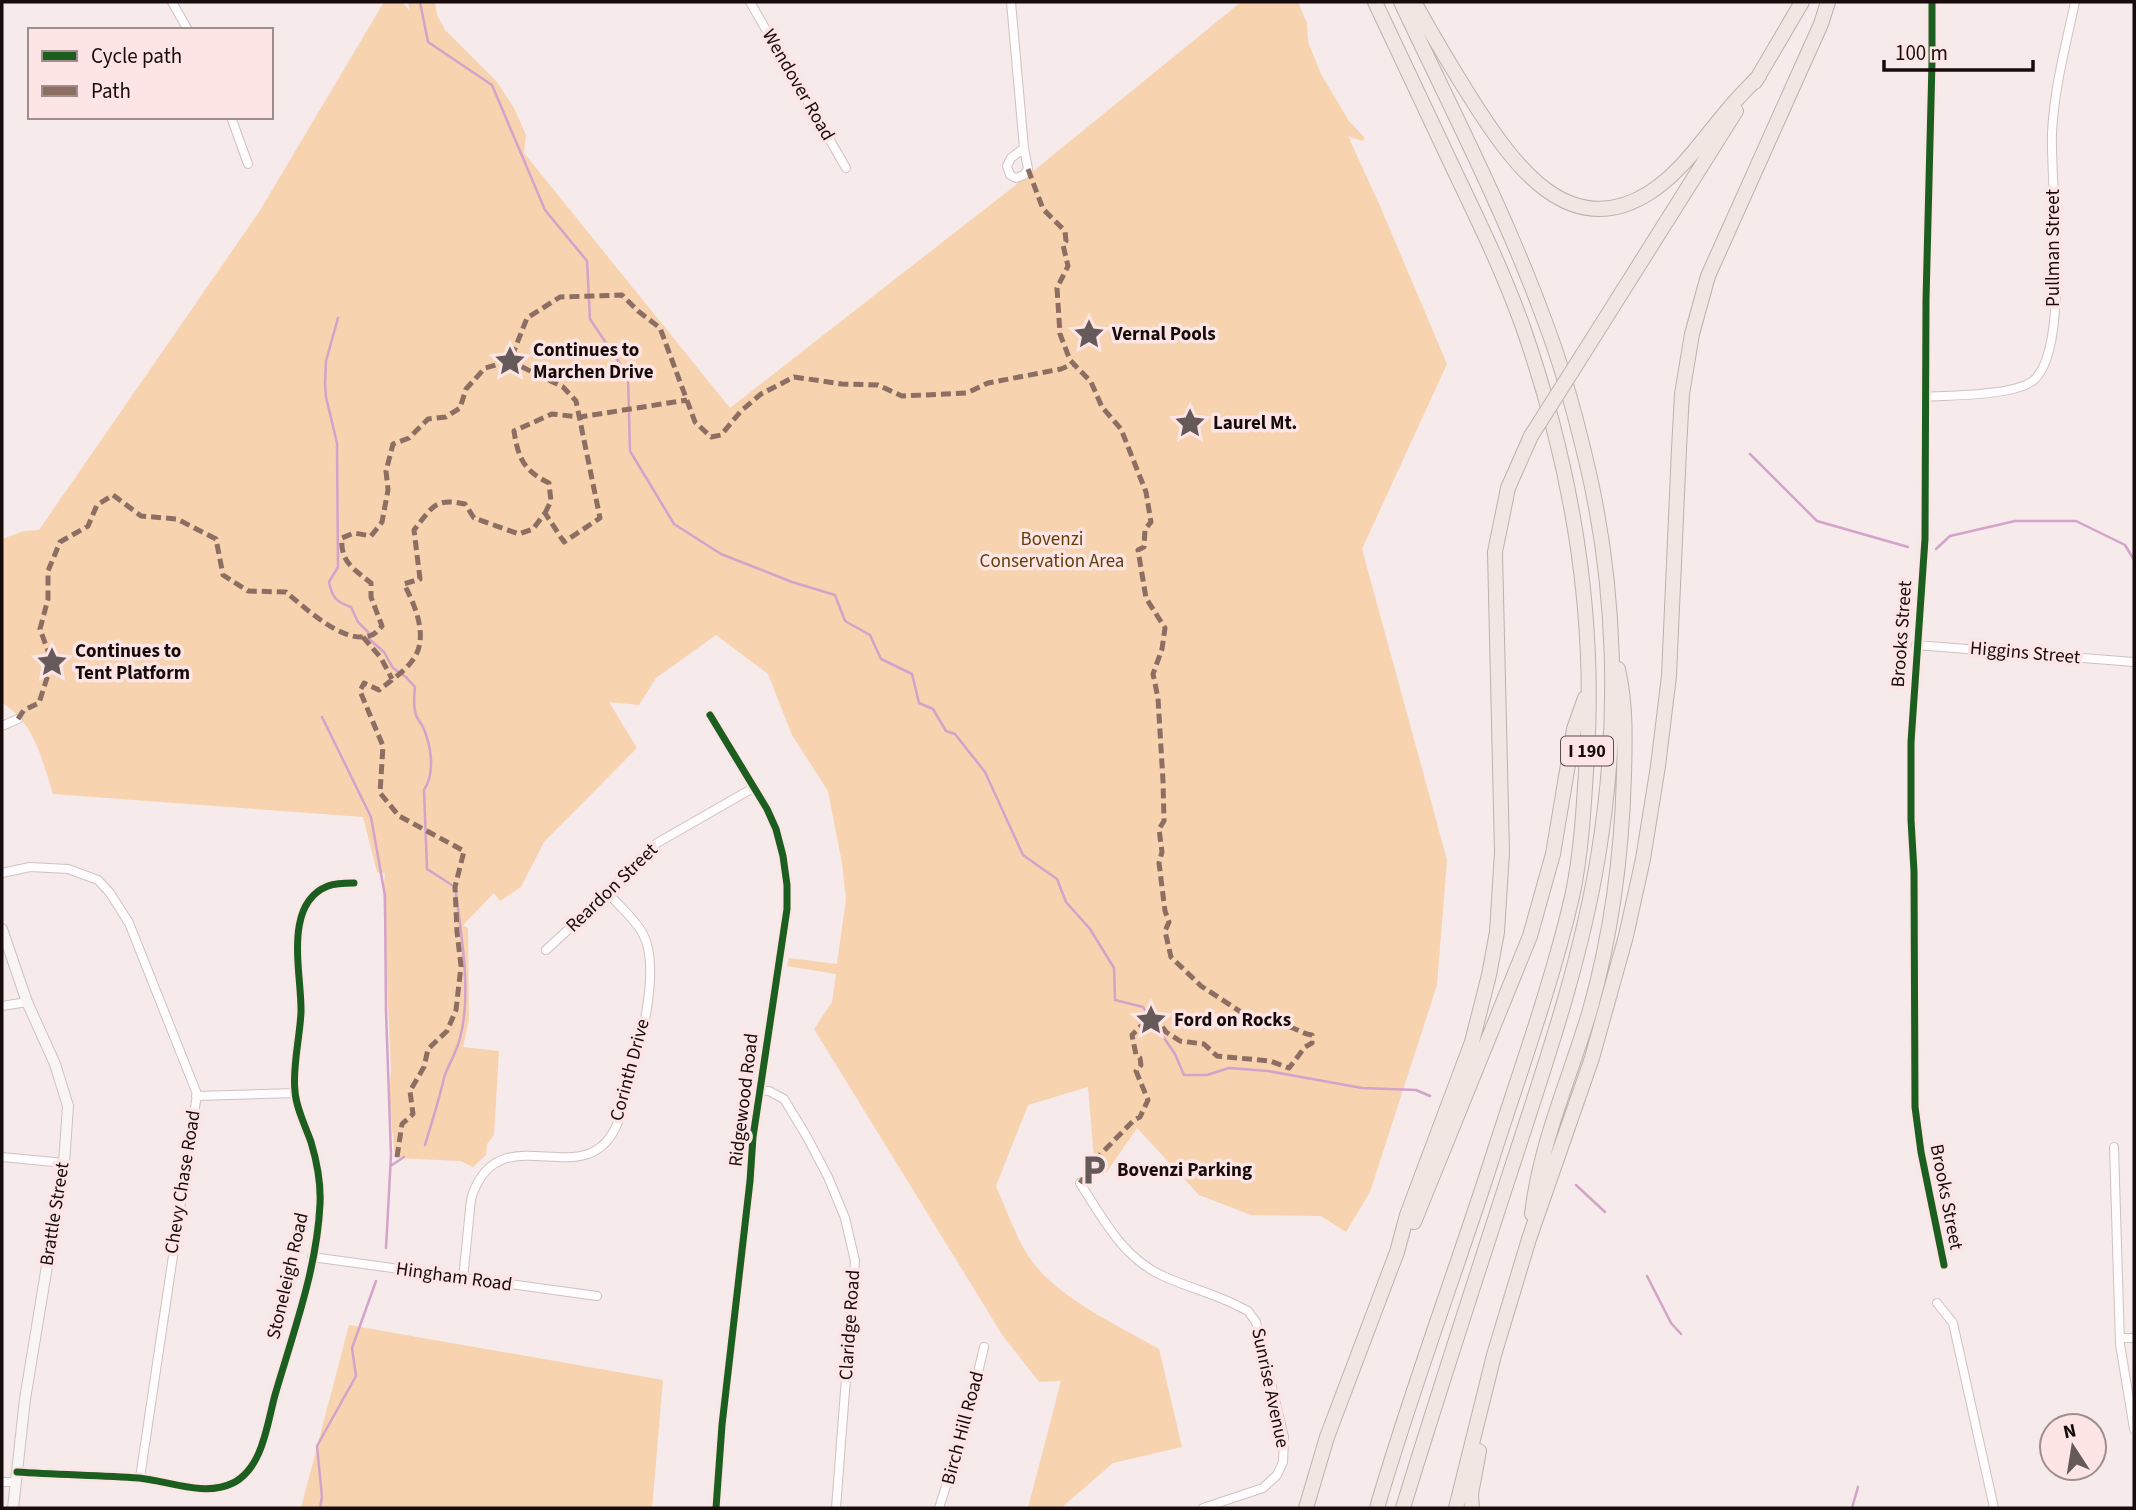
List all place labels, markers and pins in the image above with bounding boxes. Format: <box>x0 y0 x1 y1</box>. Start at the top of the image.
place icon: Vernal Pools <box>1072 317 1106 351</box>
place label: Vernal Pools <box>1111 321 1216 348</box>
place label: Continues to Marchen Drive <box>533 337 654 386</box>
place icon: Continues to Marchen Drive <box>493 344 527 378</box>
place icon: Laurel Mt. <box>1173 406 1207 440</box>
place label: Laurel Mt. <box>1213 410 1297 437</box>
place label: Continues to Tent Platform <box>75 638 190 687</box>
place icon: Continues to Tent Platform <box>35 645 69 679</box>
place icon: Ford on Rocks <box>1134 1003 1168 1037</box>
place label: Ford on Rocks <box>1174 1007 1291 1034</box>
parking icon: Bovenzi Parking <box>1077 1153 1111 1187</box>
place label: Bovenzi Parking <box>1117 1157 1252 1184</box>

